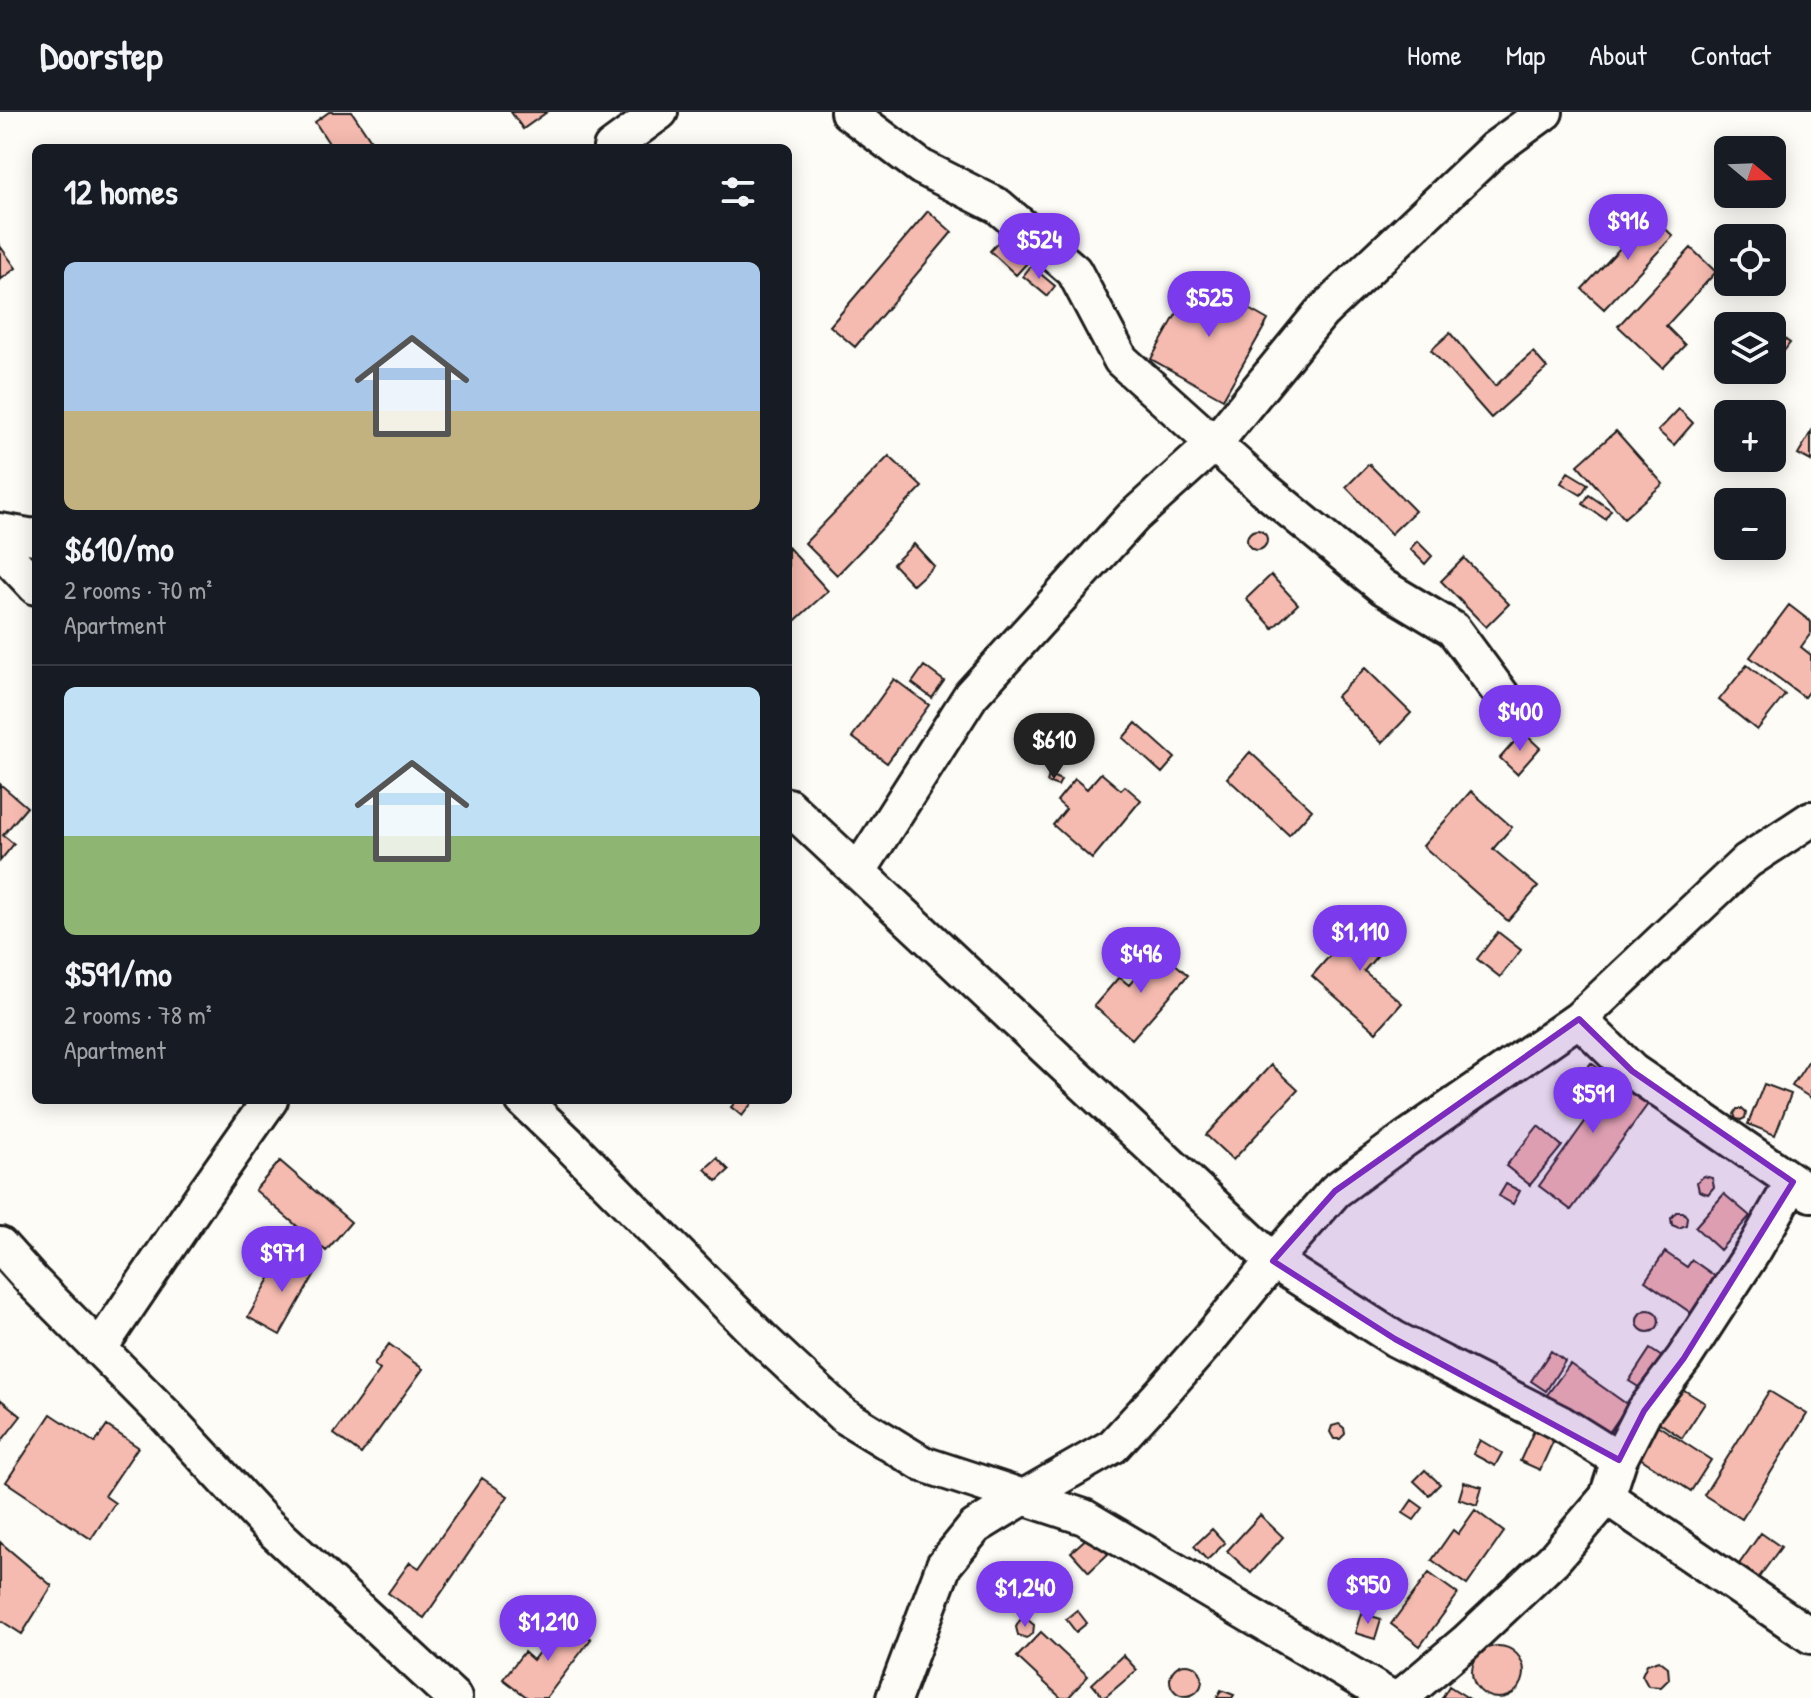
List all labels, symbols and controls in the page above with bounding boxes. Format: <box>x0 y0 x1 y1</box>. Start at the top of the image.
text: Doorstep <box>40 29 162 81</box>
text: Home <box>1407 36 1462 74</box>
text: Map <box>1506 36 1545 74</box>
text: About <box>1589 36 1647 74</box>
text: Contact <box>1691 36 1771 74</box>
north arrow <box>1714 136 1786 208</box>
map controls <box>1714 136 1786 560</box>
text: 12 homes <box>64 169 178 215</box>
icon: filters <box>716 170 760 214</box>
pin: $916 <box>1581 194 1675 262</box>
text: $916 <box>1607 202 1649 237</box>
pin: $524 <box>992 213 1086 281</box>
text: $524 <box>1016 221 1062 256</box>
button: locate <box>1714 224 1786 296</box>
pin: $525 <box>1162 271 1256 339</box>
text: $525 <box>1185 279 1233 314</box>
button: layers <box>1714 312 1786 384</box>
icon: home <box>340 314 484 458</box>
button: + <box>1714 400 1786 472</box>
button: − <box>1714 488 1786 560</box>
text: $610/mo <box>64 526 174 572</box>
text: 2 rooms · 70 m² <box>64 572 212 607</box>
text: Apartment <box>64 607 166 642</box>
pin: $400 <box>1473 685 1567 753</box>
text: $400 <box>1497 693 1543 728</box>
pin: $610 <box>1007 713 1101 781</box>
text: $610 <box>1032 721 1076 756</box>
icon: home <box>340 739 484 883</box>
pin: $1,110 <box>1295 905 1425 973</box>
text: $1,110 <box>1331 913 1389 948</box>
pin: $496 <box>1094 927 1188 995</box>
text: $496 <box>1120 935 1162 970</box>
text: $591/mo <box>64 951 172 997</box>
text: 2 rooms · 78 m² <box>64 997 212 1032</box>
text: Apartment <box>64 1032 166 1067</box>
pin: $591 <box>1546 1067 1640 1135</box>
text: $591 <box>1571 1075 1615 1110</box>
pin: $971 <box>235 1226 329 1294</box>
text: $971 <box>259 1234 305 1269</box>
pin: $950 <box>1321 1558 1415 1626</box>
pin: $1,240 <box>960 1561 1090 1629</box>
text: $950 <box>1345 1566 1391 1601</box>
text: $1,240 <box>994 1569 1056 1604</box>
pin: $1,210 <box>483 1595 613 1663</box>
text: $1,210 <box>517 1603 579 1638</box>

